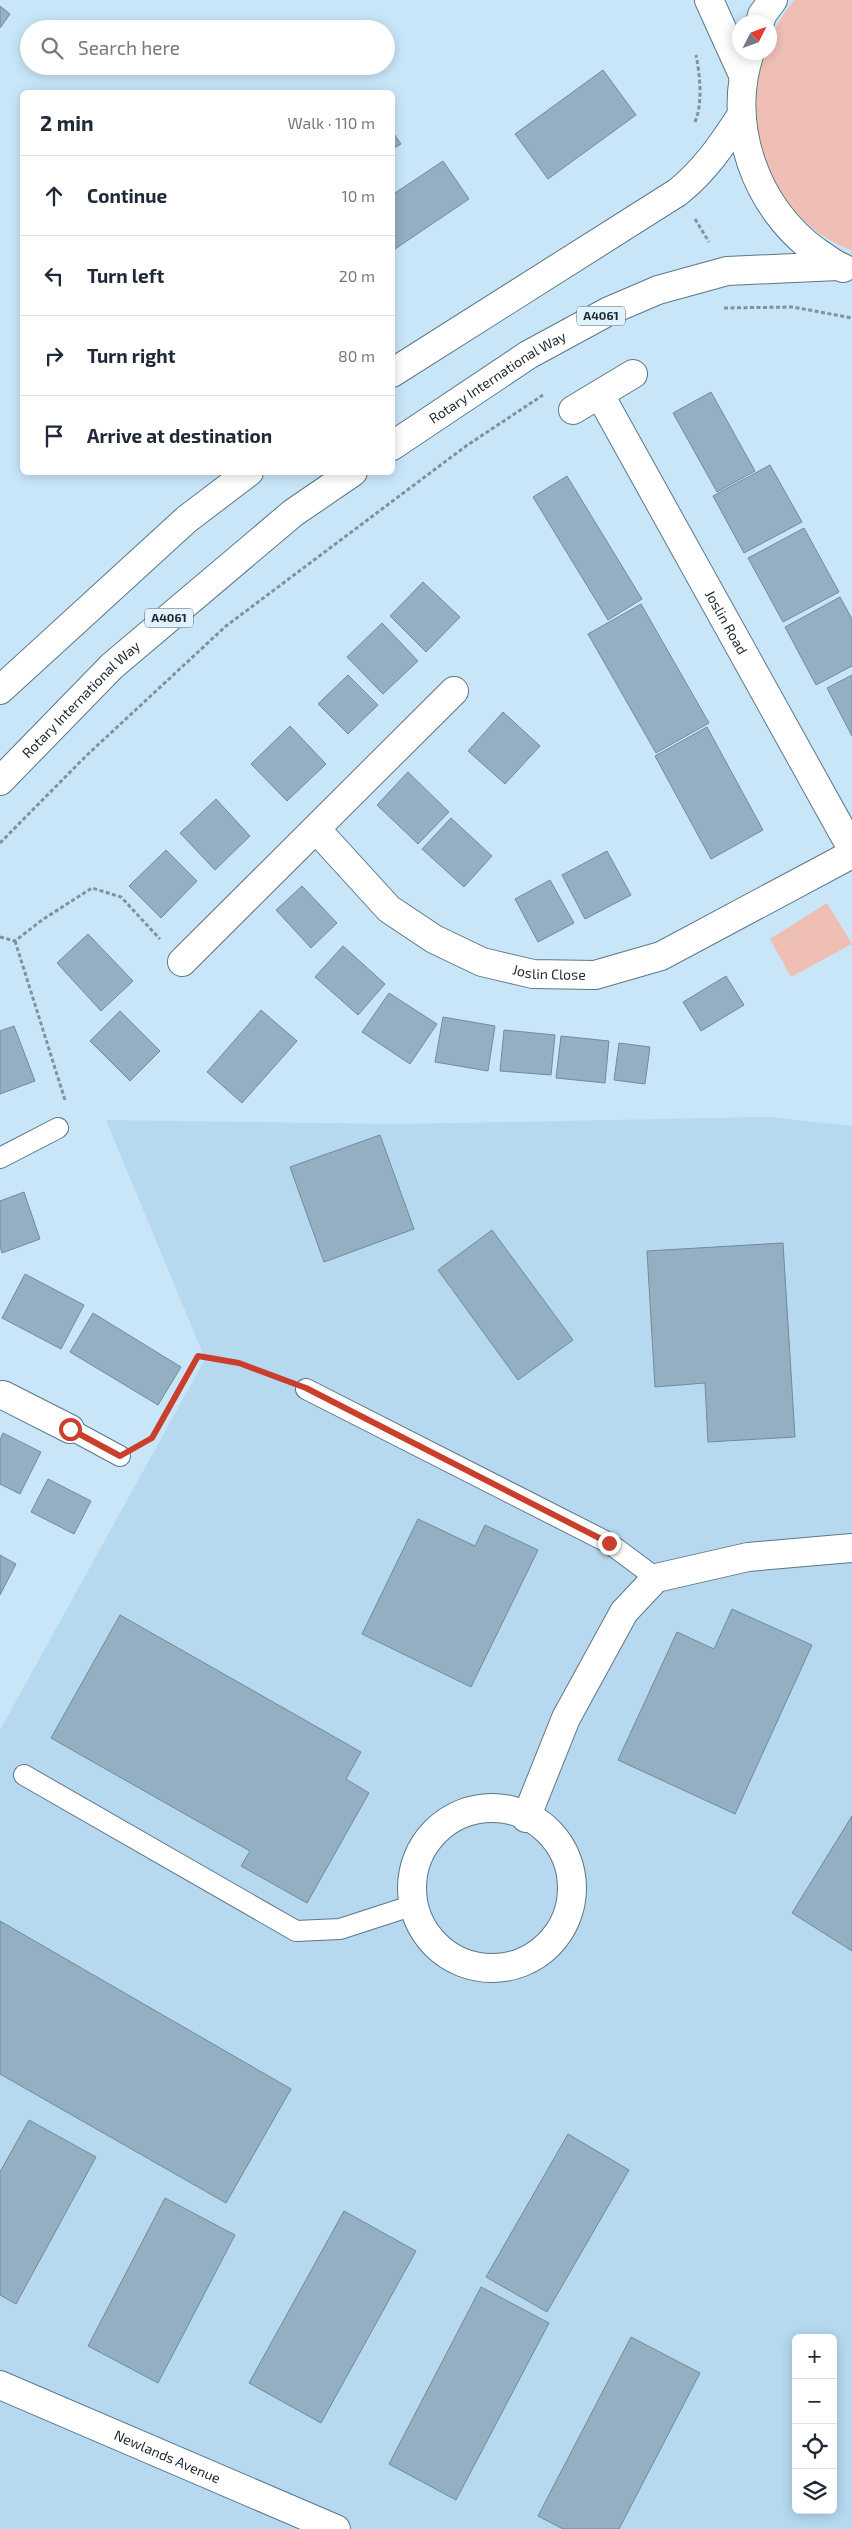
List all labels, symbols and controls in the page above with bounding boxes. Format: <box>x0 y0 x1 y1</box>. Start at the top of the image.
north arrow <box>732 15 777 60</box>
search box <box>20 20 395 75</box>
icon: search <box>38 34 66 62</box>
text: Search here <box>78 36 180 59</box>
text: 2 min <box>40 110 94 135</box>
text: Walk · 110 m <box>288 113 375 132</box>
icon: ahead <box>40 182 68 210</box>
text: Continue <box>87 184 167 207</box>
text: 10 m <box>341 186 375 205</box>
icon: left <box>40 262 68 290</box>
text: Turn left <box>87 264 164 287</box>
text: 20 m <box>339 266 375 285</box>
road number: A4061 <box>577 306 625 326</box>
street label: Rotary International Way <box>426 327 569 427</box>
icon: right <box>40 342 68 370</box>
text: Turn right <box>87 344 175 367</box>
text: 80 m <box>338 346 375 365</box>
icon: arrive <box>40 422 68 450</box>
text: Arrive at destination <box>87 424 272 447</box>
street label: Joslin Road <box>702 587 751 657</box>
road number: A4061 <box>145 608 193 628</box>
street label: Rotary International Way <box>18 637 144 761</box>
street label: Joslin Close <box>511 960 586 983</box>
route start <box>59 1418 82 1441</box>
route end <box>598 1532 621 1555</box>
map controls <box>792 2334 837 2514</box>
button: + <box>792 2334 837 2379</box>
button: − <box>792 2379 837 2424</box>
button: locate <box>792 2424 837 2469</box>
street label: Newlands Avenue <box>112 2426 223 2486</box>
button: layers <box>792 2469 837 2514</box>

